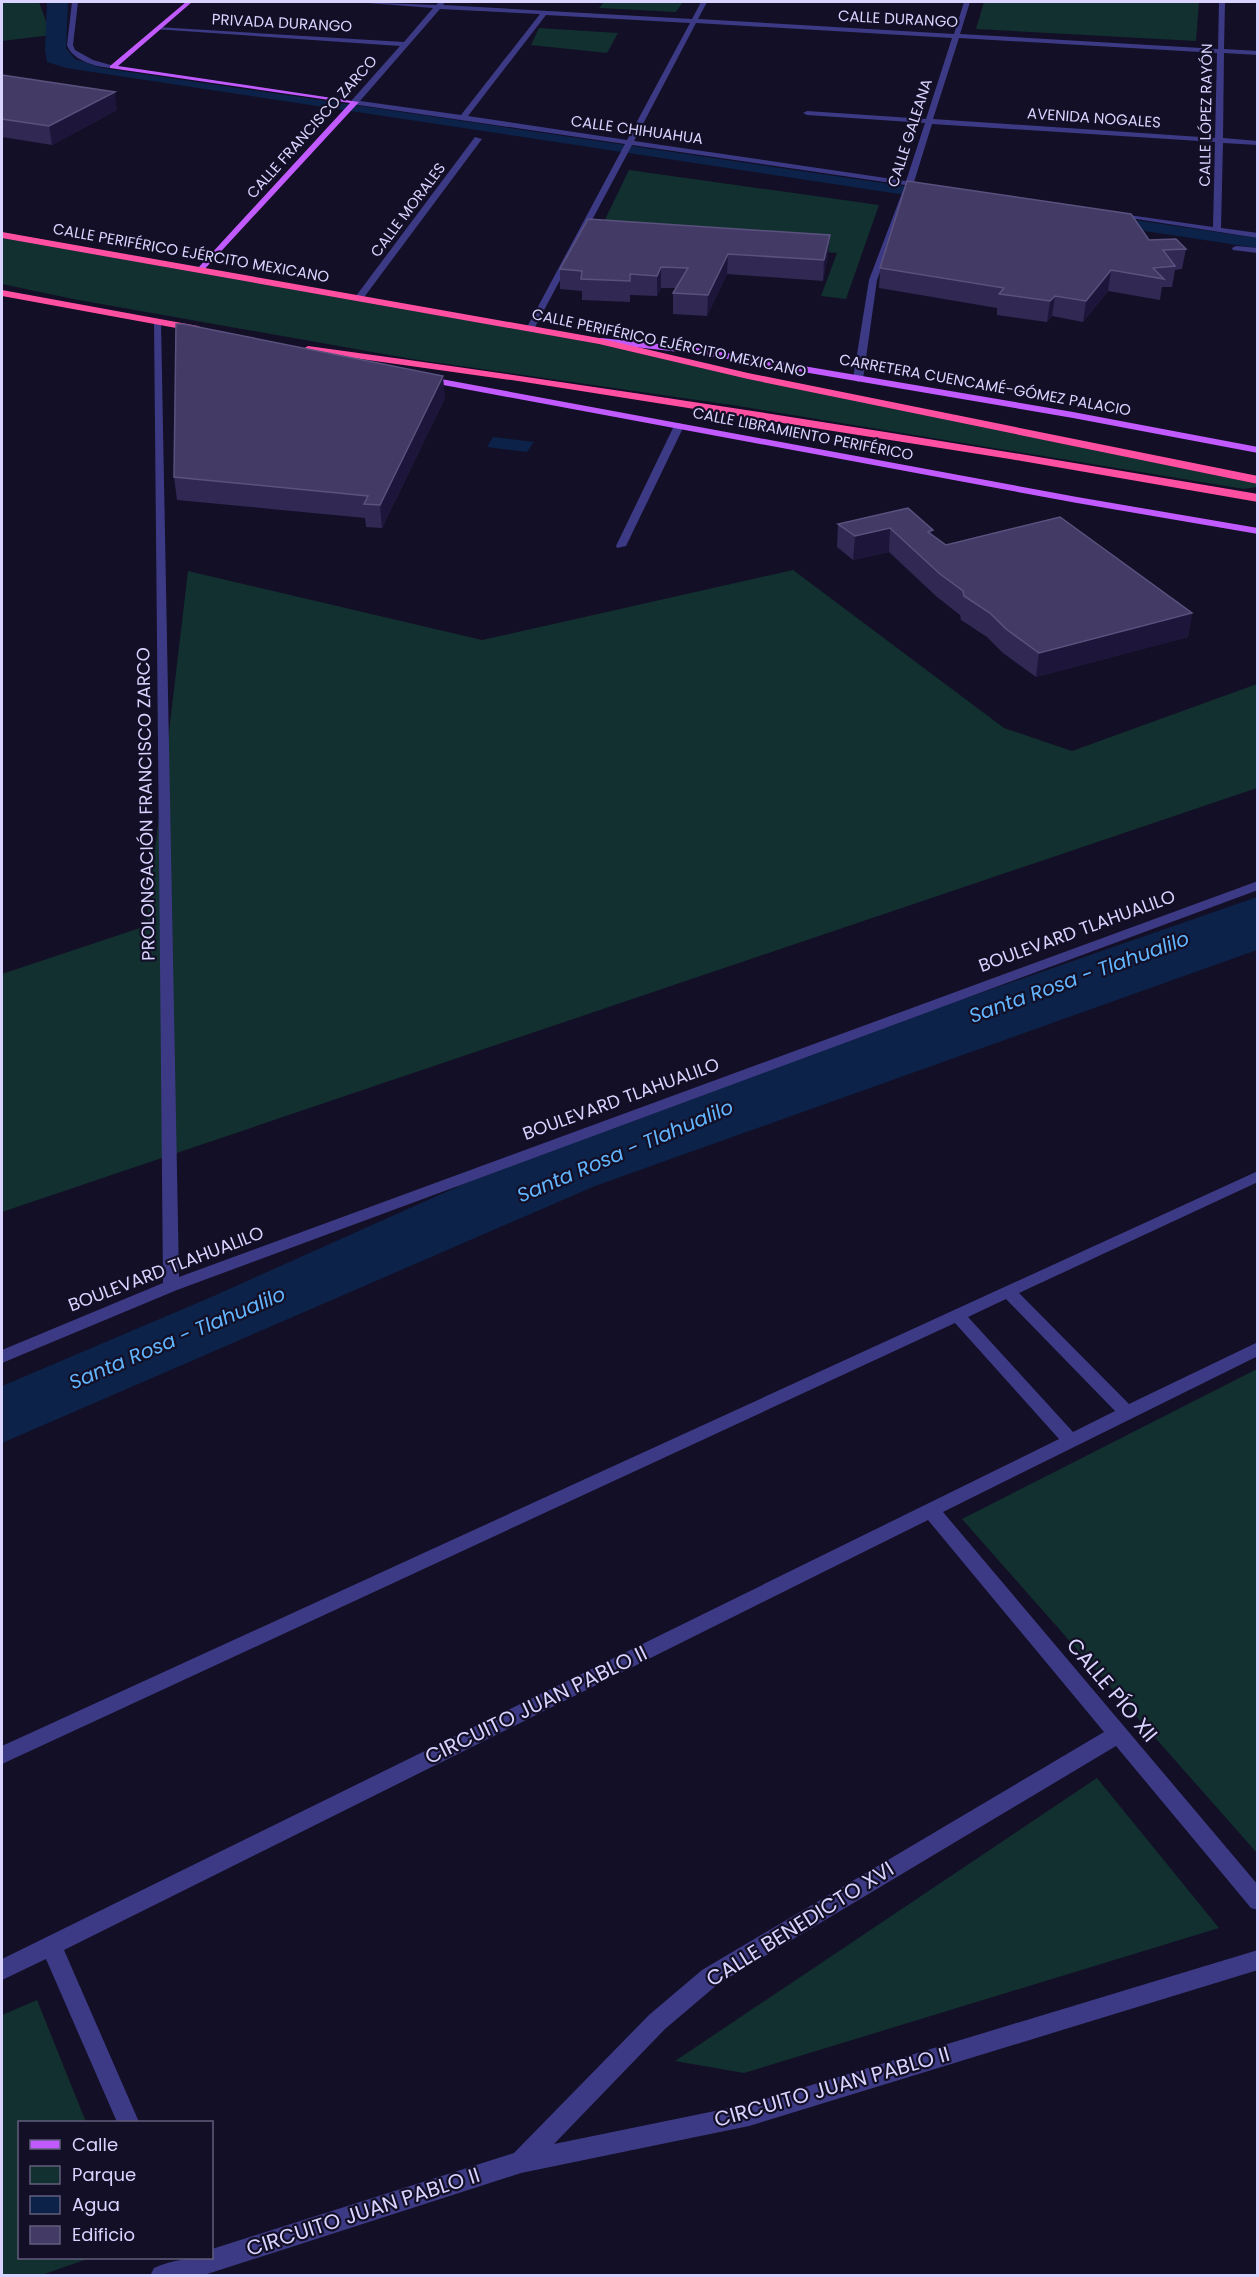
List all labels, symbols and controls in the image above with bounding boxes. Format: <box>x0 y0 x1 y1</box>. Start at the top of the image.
street label: CALLE DURANGO <box>837 5 959 32</box>
street label: PRIVADA DURANGO <box>211 8 353 37</box>
street label: CALLE LÓPEZ RAYÓN <box>1194 43 1217 187</box>
street label: CALLE FRANCISCO ZARCO <box>242 50 382 203</box>
street label: CALLE GALEANA <box>882 76 937 190</box>
street label: AVENIDA NOGALES <box>1026 102 1162 133</box>
street label: CALLE CHIHUAHUA <box>570 110 704 149</box>
street label: CALLE MORALES <box>365 158 450 261</box>
street label: CALLE PERIFÉRICO EJÉRCITO MEXICANO <box>51 218 331 287</box>
street label: CALLE PERIFÉRICO EJÉRCITO MEXICANO <box>530 303 809 382</box>
street label: CARRETERA CUENCAMÉ-GÓMEZ PALACIO <box>838 348 1133 421</box>
street label: CALLE LIBRAMIENTO PERIFÉRICO <box>691 402 915 465</box>
street label: PROLONGACIÓN FRANCISCO ZARCO <box>130 647 161 961</box>
street label: BOULEVARD TLAHUALILO <box>975 883 1179 978</box>
water label: Santa Rosa - Tlahualilo <box>965 924 1193 1030</box>
street label: BOULEVARD TLAHUALILO <box>519 1051 723 1146</box>
water label: Santa Rosa - Tlahualilo <box>513 1093 737 1209</box>
street label: BOULEVARD TLAHUALILO <box>64 1220 267 1317</box>
water label: Santa Rosa - Tlahualilo <box>65 1280 289 1396</box>
street label: CALLE PÍO XII <box>1060 1631 1165 1748</box>
street label: CIRCUITO JUAN PABLO II <box>420 1638 652 1771</box>
street label: CALLE BENEDICTO XVI <box>700 1854 899 1993</box>
street label: CIRCUITO JUAN PABLO II <box>711 2039 953 2134</box>
legend <box>18 2121 213 2259</box>
text: Calle <box>72 2132 118 2157</box>
street label: CIRCUITO JUAN PABLO II <box>242 2160 483 2263</box>
text: Parque <box>72 2162 136 2187</box>
text: Agua <box>72 2192 120 2217</box>
text: Edificio <box>72 2222 135 2247</box>

